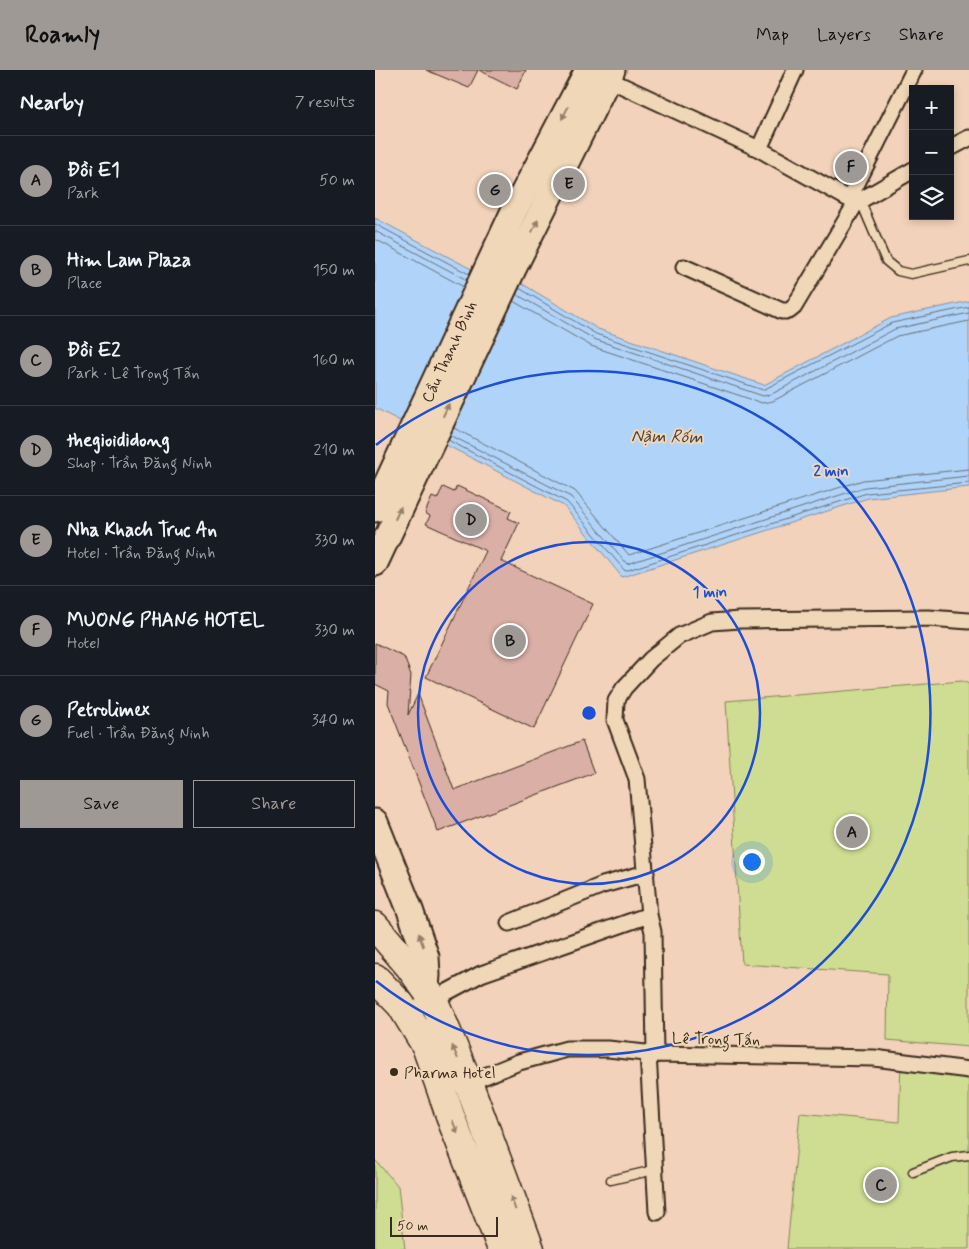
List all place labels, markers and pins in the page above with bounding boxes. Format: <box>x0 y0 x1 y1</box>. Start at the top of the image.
pin: F <box>835 148 867 186</box>
pin: E <box>553 165 585 203</box>
pin: G <box>479 171 511 209</box>
pin: D <box>455 501 487 539</box>
pin: B <box>494 622 526 660</box>
centre of rings <box>580 704 598 722</box>
pin: A <box>836 813 868 851</box>
place label: Pharma Hotel <box>404 1063 496 1084</box>
marker: Pharma Hotel <box>388 1066 400 1078</box>
pin: C <box>865 1166 897 1204</box>

